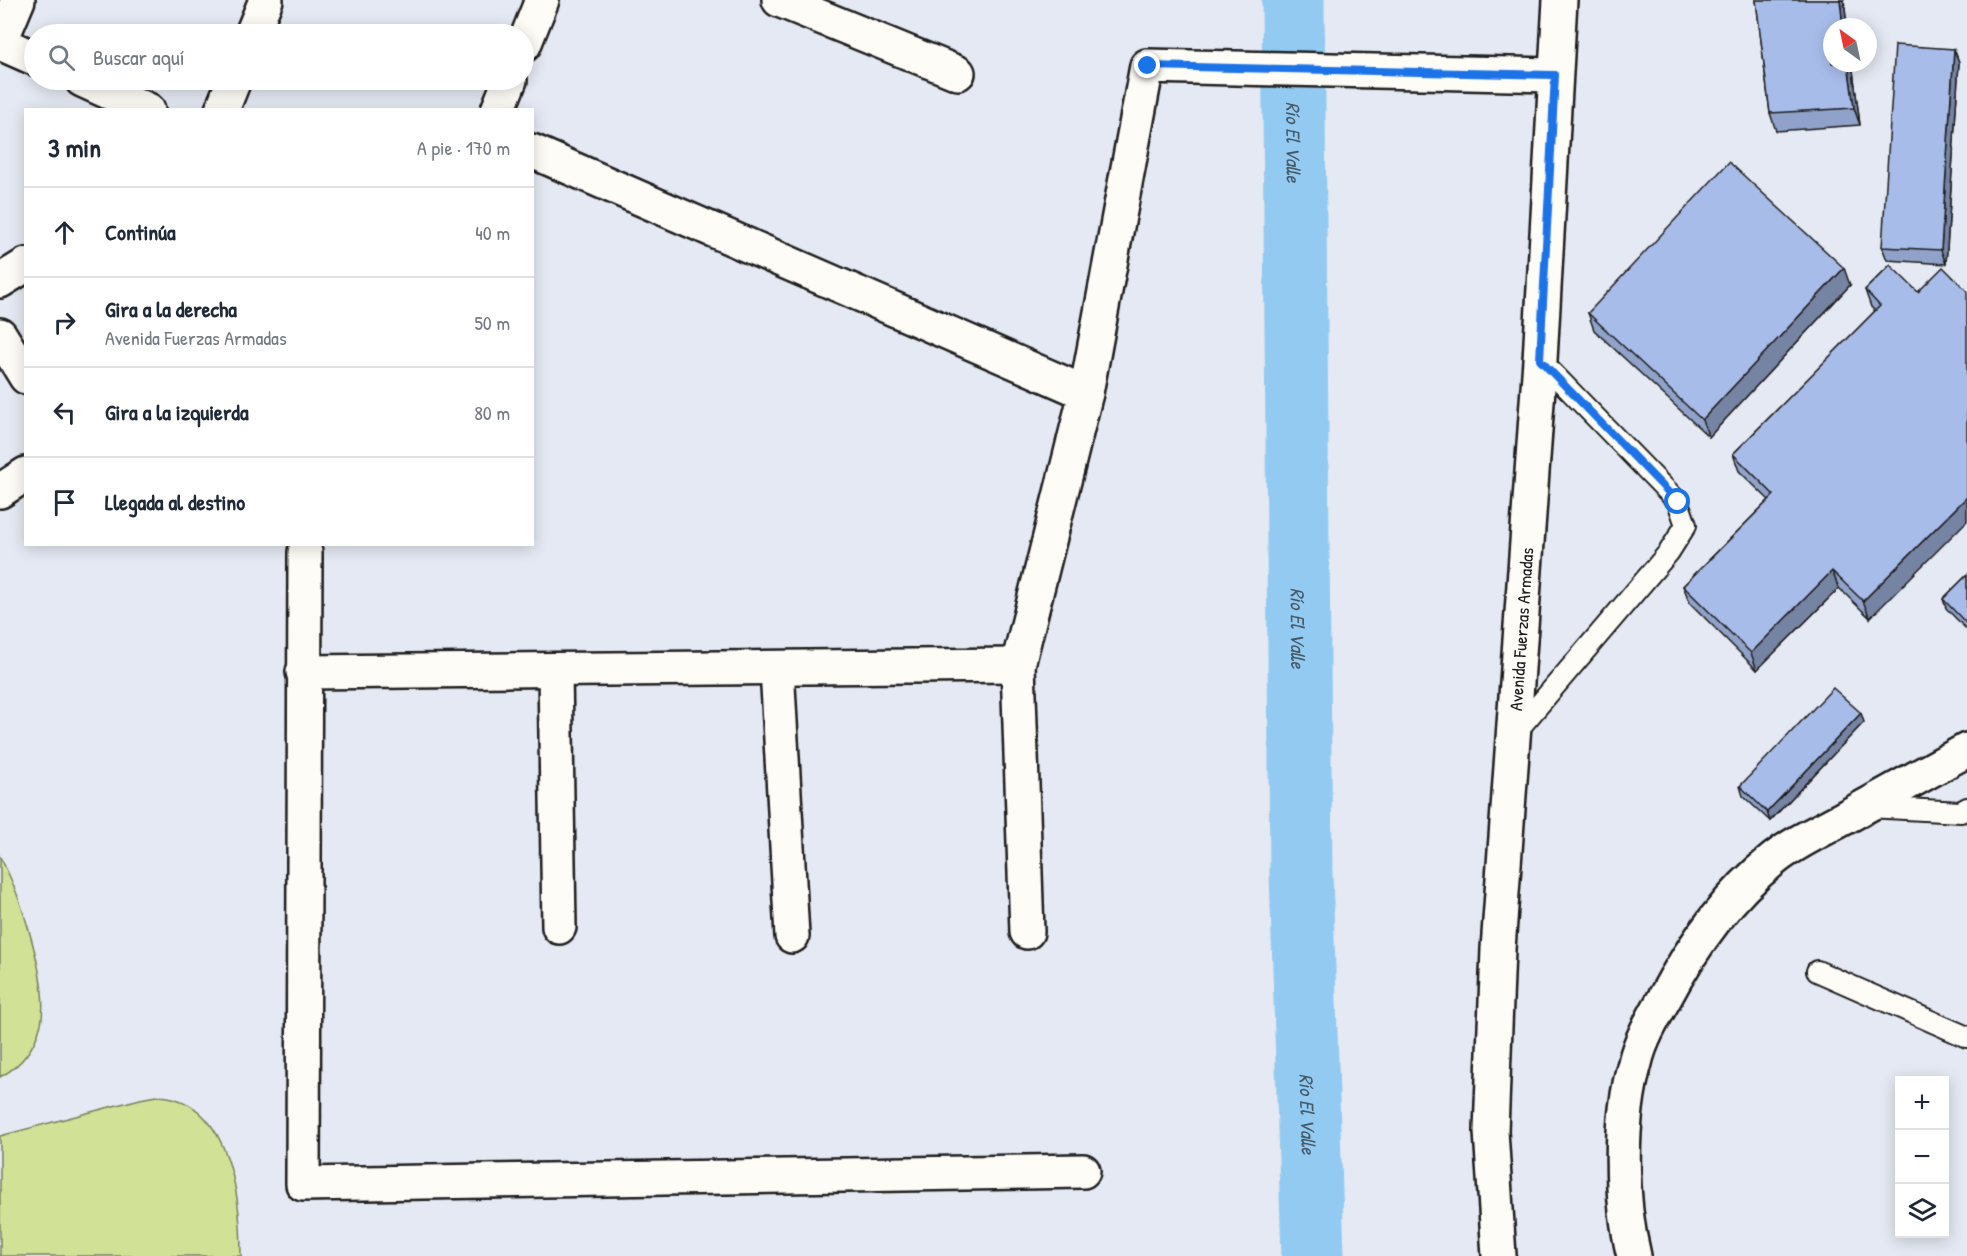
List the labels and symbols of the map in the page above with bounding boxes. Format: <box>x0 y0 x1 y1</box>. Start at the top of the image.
north arrow <box>1823 18 1877 72</box>
route end <box>1134 52 1160 78</box>
water label: Río El Valle <box>1280 102 1308 184</box>
route start <box>1664 488 1690 514</box>
street label: Avenida Fuerzas Armadas <box>1503 547 1539 712</box>
water label: Río El Valle <box>1285 587 1313 669</box>
water label: Río El Valle <box>1294 1073 1323 1156</box>

